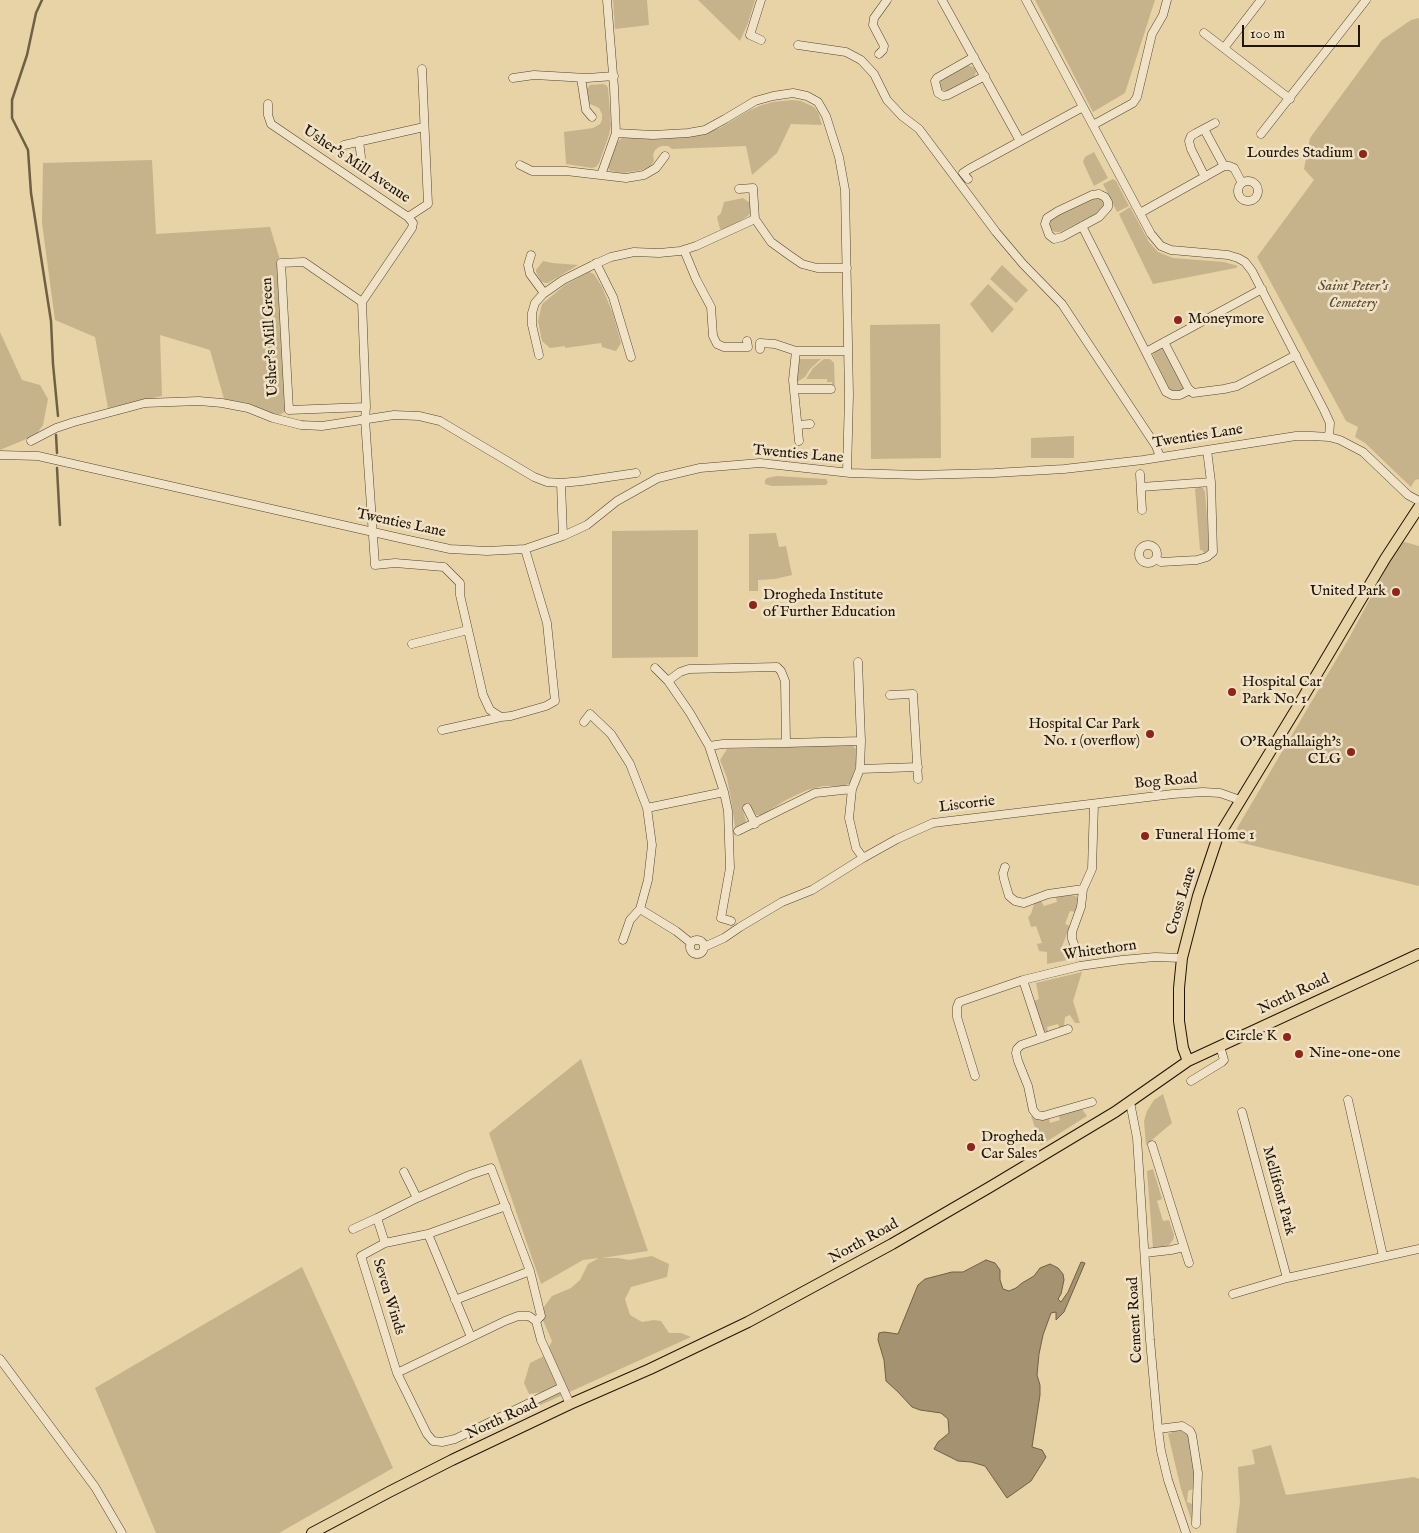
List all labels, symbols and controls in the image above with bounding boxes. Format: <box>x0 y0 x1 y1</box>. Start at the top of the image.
scale bar <box>1244 15 1362 47</box>
text: 100 m <box>1250 24 1285 43</box>
street label: Usher's Mill Avenue <box>299 122 413 208</box>
place label: Lourdes Stadium <box>1247 145 1353 163</box>
marker: Lourdes Stadium <box>1357 148 1369 160</box>
street label: Usher's Mill Green <box>259 277 283 397</box>
park label: Saint Peter's Cemetery <box>1318 278 1388 313</box>
place label: Moneymore <box>1188 311 1264 329</box>
marker: Moneymore <box>1172 314 1184 326</box>
street label: Twenties Lane <box>1152 421 1244 453</box>
street label: Twenties Lane <box>752 442 844 468</box>
street label: Twenties Lane <box>355 506 447 542</box>
place label: United Park <box>1310 583 1386 601</box>
marker: United Park <box>1390 586 1402 598</box>
place label: Drogheda Institute of Further Education <box>763 587 895 622</box>
marker: Drogheda Institute of Further Education <box>747 599 759 611</box>
place label: Hospital Car Park No. 1 <box>1242 674 1322 709</box>
marker: Hospital Car Park No. 1 <box>1226 686 1238 698</box>
place label: Hospital Car Park No. 1 (overflow) <box>1028 716 1140 751</box>
marker: Hospital Car Park No. 1 (overflow) <box>1144 728 1156 740</box>
place label: O'Raghallaigh's CLG <box>1240 734 1341 769</box>
marker: O'Raghallaigh's CLG <box>1345 746 1357 758</box>
street label: Bog Road <box>1134 770 1198 794</box>
street label: Liscorrie <box>938 793 996 817</box>
place label: Funeral Home 1 <box>1155 827 1254 845</box>
marker: Funeral Home 1 <box>1139 830 1151 842</box>
street label: Cross Lane <box>1163 865 1201 937</box>
street label: Whitethorn <box>1062 937 1138 965</box>
street label: North Road <box>1256 971 1332 1019</box>
place label: Circle K <box>1225 1028 1277 1046</box>
marker: Circle K <box>1281 1031 1293 1043</box>
place label: Nine-one-one <box>1309 1045 1400 1063</box>
marker: Nine-one-one <box>1293 1048 1305 1060</box>
place label: Drogheda Car Sales <box>981 1129 1044 1164</box>
marker: Drogheda Car Sales <box>965 1141 977 1153</box>
street label: Mellifont Park <box>1257 1145 1299 1237</box>
street label: North Road <box>826 1216 902 1268</box>
street label: Seven Winds <box>368 1257 408 1337</box>
street label: Cement Road <box>1125 1276 1147 1364</box>
street label: North Road <box>464 1396 540 1444</box>

